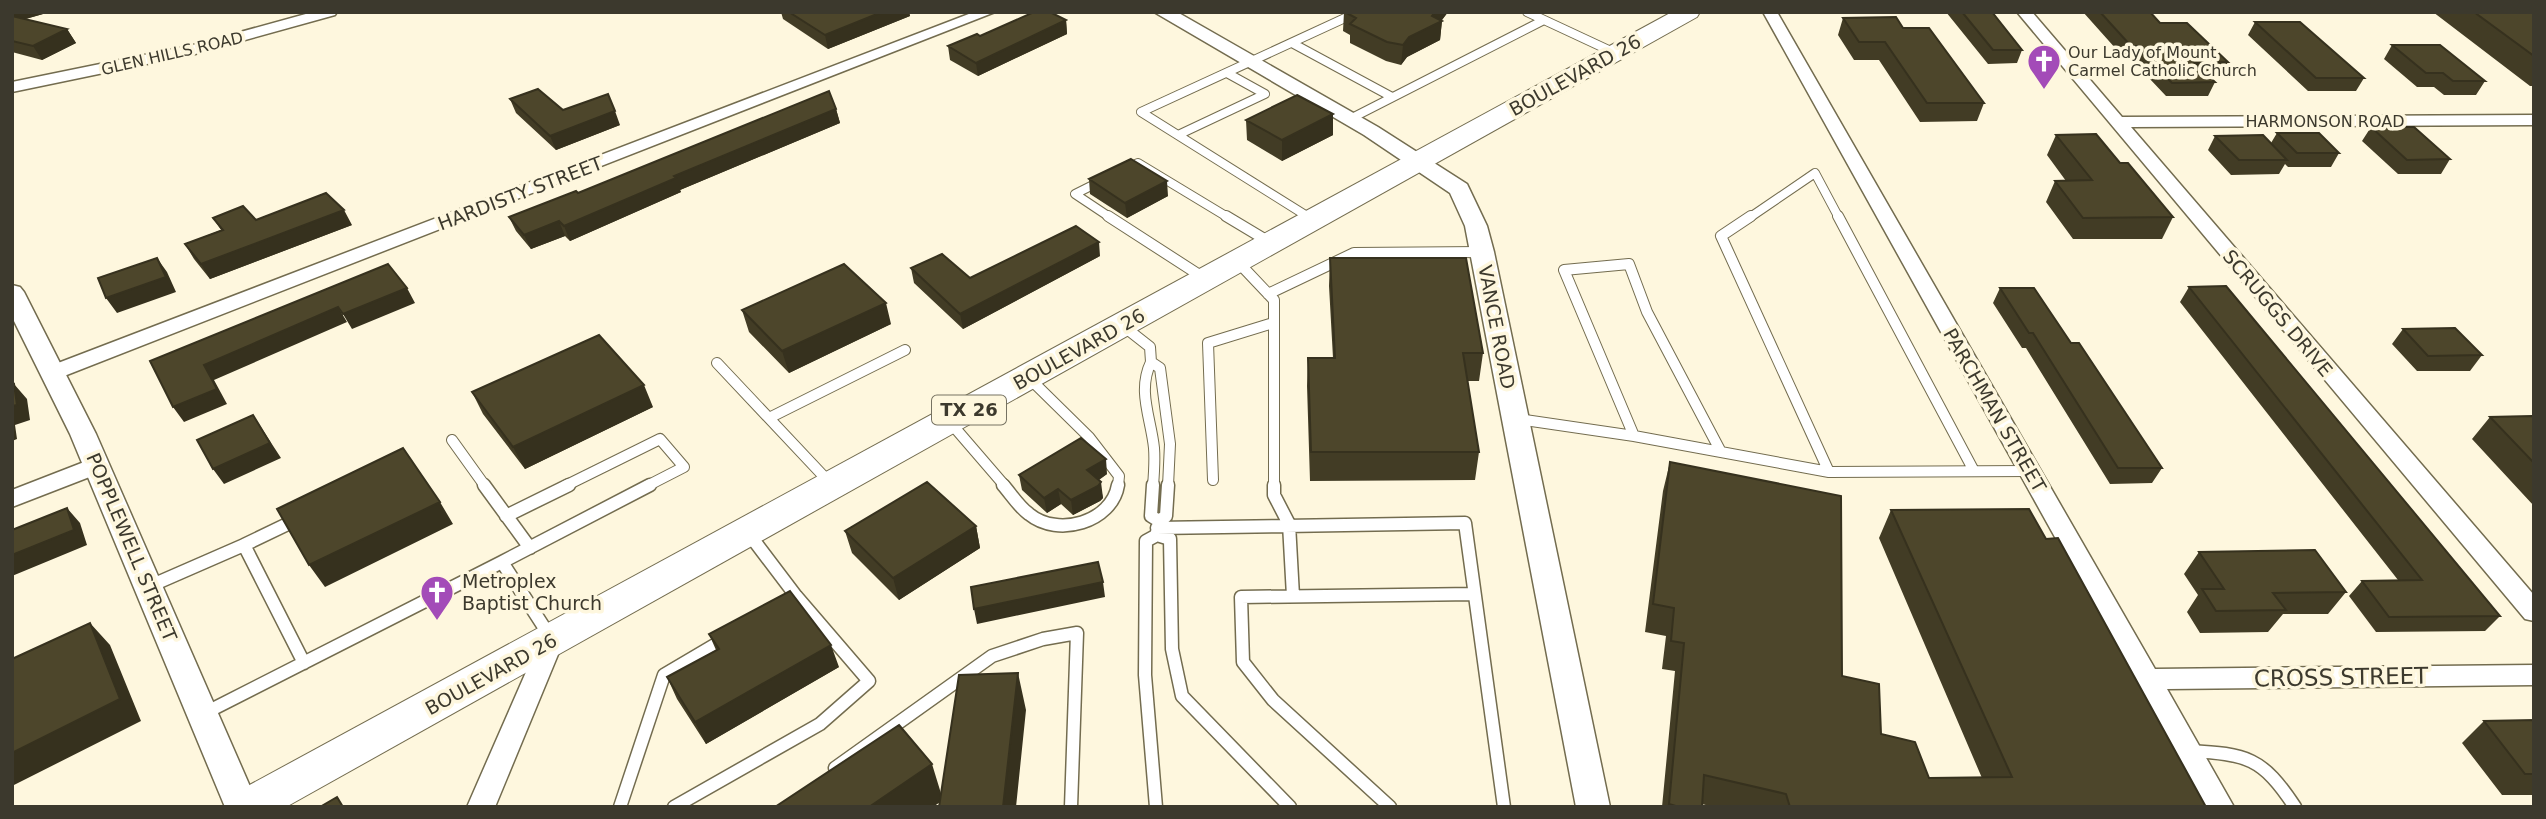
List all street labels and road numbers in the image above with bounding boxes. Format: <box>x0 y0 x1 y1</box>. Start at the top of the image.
street label: GLEN HILLS ROAD <box>99 28 245 79</box>
street label: BOULEVARD 26 <box>1505 30 1645 120</box>
street label: HARMONSON ROAD <box>2246 112 2404 131</box>
street label: HARDISTY STREET <box>435 151 606 235</box>
street label: SCRUGGS DRIVE <box>2219 245 2337 381</box>
street label: VANCE ROAD <box>1474 263 1520 391</box>
street label: BOULEVARD 26 <box>1009 304 1149 394</box>
street label: PARCHMAN STREET <box>1939 324 2051 496</box>
road number: TX 26 <box>932 396 1006 424</box>
street label: POPPLEWELL STREET <box>82 450 182 645</box>
street label: BOULEVARD 26 <box>421 629 561 719</box>
street label: CROSS STREET <box>2254 662 2429 692</box>

